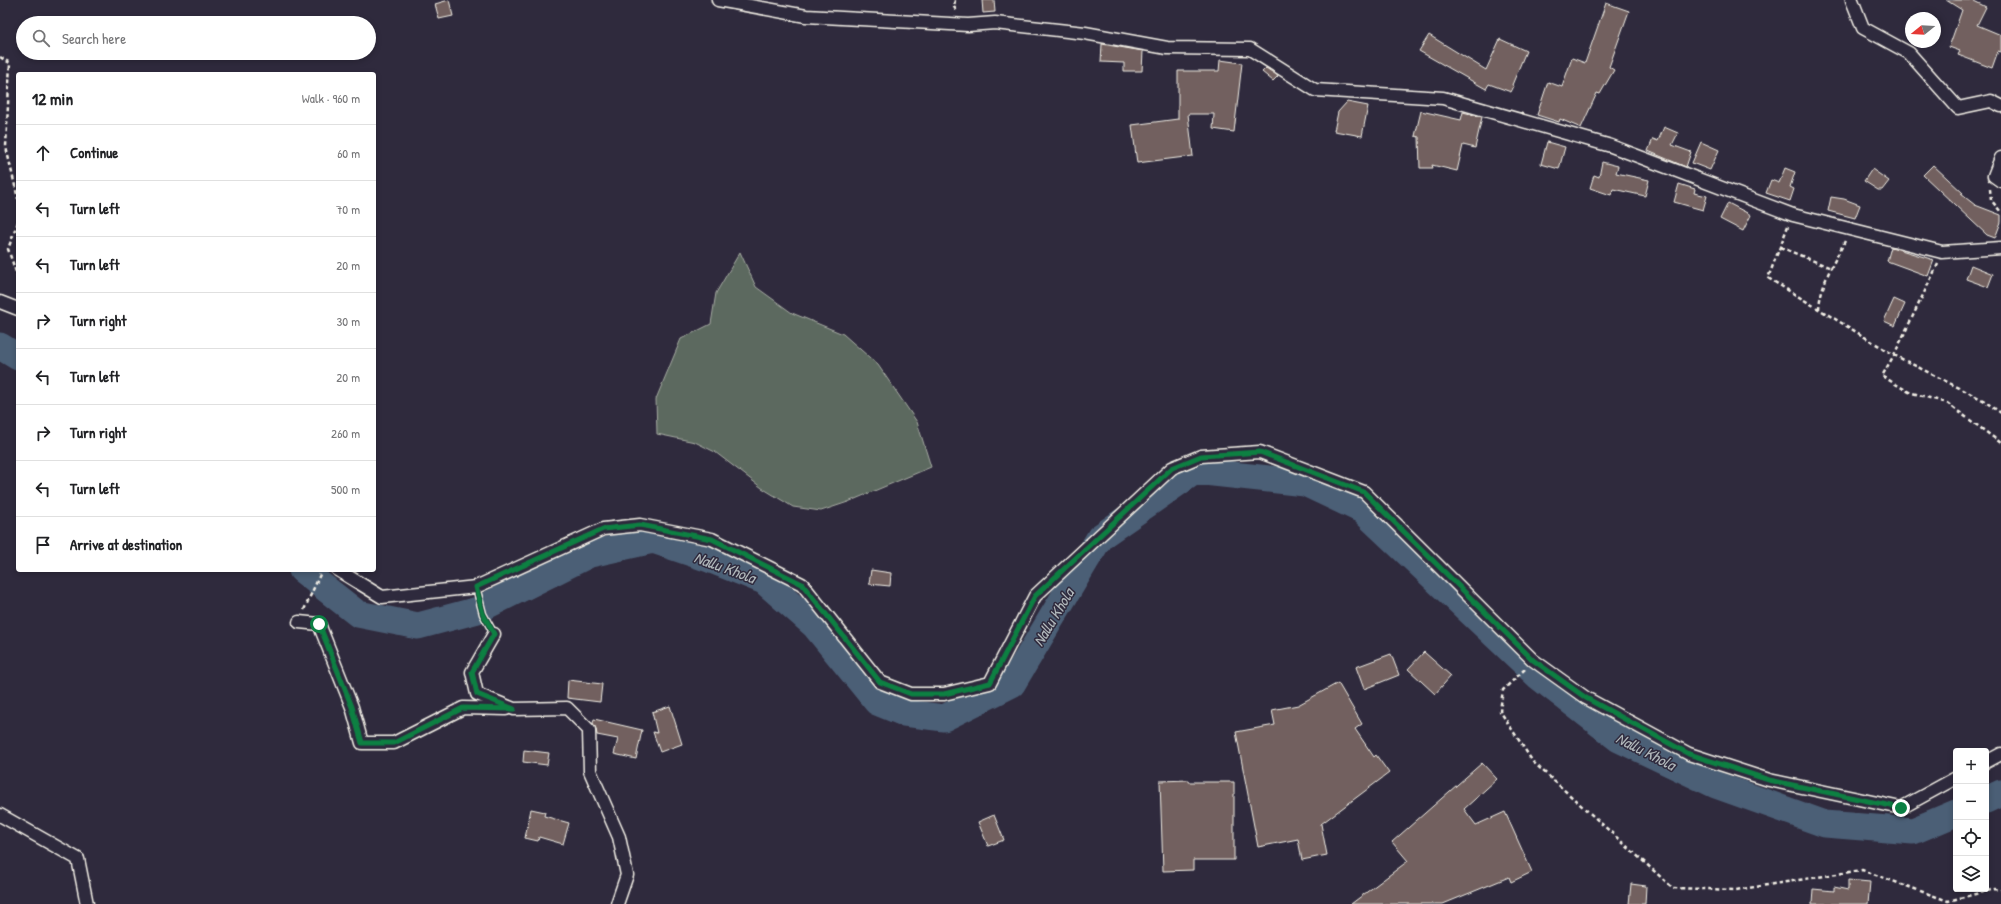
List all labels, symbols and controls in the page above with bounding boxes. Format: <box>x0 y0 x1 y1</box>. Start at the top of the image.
north arrow <box>1905 12 1941 48</box>
search box <box>16 16 376 60</box>
icon: search <box>30 27 52 49</box>
text: Search here <box>62 28 126 49</box>
text: 12 min <box>32 87 73 110</box>
text: Walk · 960 m <box>302 89 360 107</box>
icon: ahead <box>32 142 54 164</box>
text: Continue <box>70 142 118 163</box>
text: 60 m <box>337 144 360 162</box>
icon: left <box>32 198 54 220</box>
text: Turn left <box>70 198 120 219</box>
text: 70 m <box>336 200 360 218</box>
icon: left <box>32 254 54 276</box>
text: Turn left <box>70 254 120 275</box>
text: 20 m <box>336 256 360 274</box>
icon: right <box>32 310 54 332</box>
text: Turn right <box>70 310 126 331</box>
text: 30 m <box>337 312 360 330</box>
icon: left <box>32 366 54 388</box>
text: Turn left <box>70 366 120 387</box>
text: 20 m <box>336 368 360 386</box>
icon: right <box>32 422 54 444</box>
text: Turn right <box>70 422 126 443</box>
text: 260 m <box>331 424 360 442</box>
icon: left <box>32 478 54 500</box>
text: Turn left <box>70 478 120 499</box>
text: 500 m <box>331 480 360 498</box>
icon: arrive <box>32 534 54 556</box>
text: Arrive at destination <box>70 534 182 555</box>
water label: Nallu Khola <box>691 546 760 589</box>
water label: Nallu Khola <box>1027 583 1080 650</box>
route start <box>310 615 328 633</box>
water label: Nallu Khola <box>1613 727 1681 776</box>
map controls <box>1953 748 1989 892</box>
button: + <box>1953 748 1989 784</box>
button: − <box>1953 784 1989 820</box>
route end <box>1892 799 1910 817</box>
button: locate <box>1953 820 1989 856</box>
button: layers <box>1953 856 1989 892</box>

